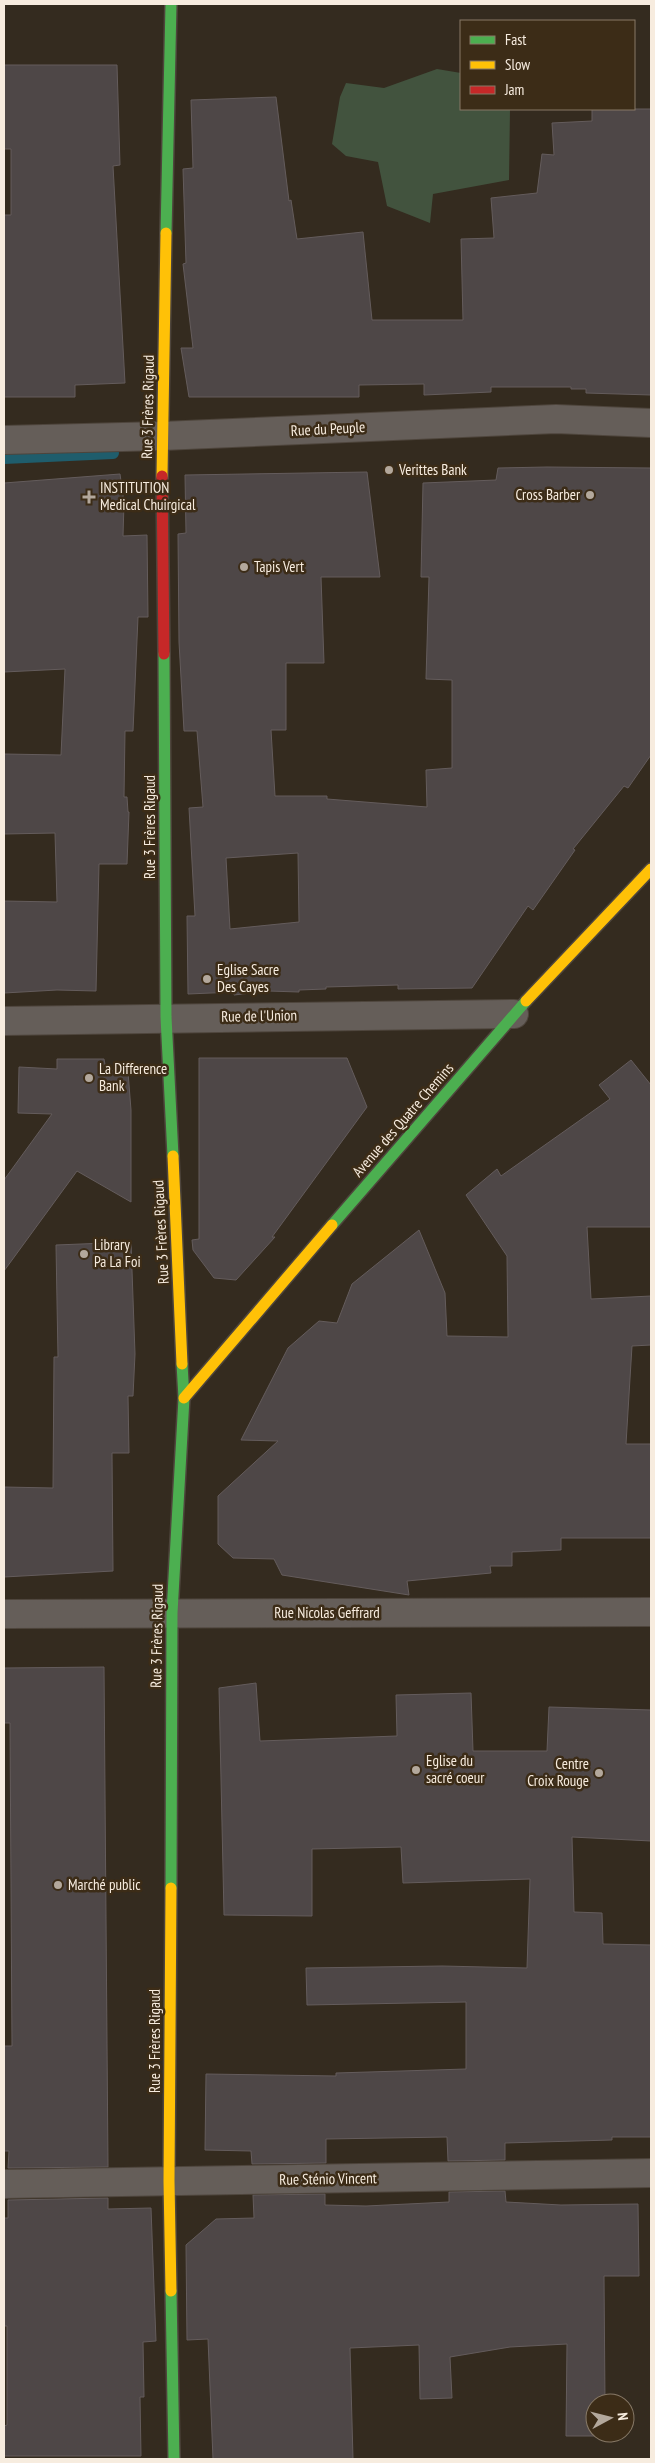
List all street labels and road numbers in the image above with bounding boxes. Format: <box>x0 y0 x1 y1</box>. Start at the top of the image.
street label: Rue 3 Frères Rigaud <box>137 355 158 459</box>
street label: Rue du Peuple <box>290 417 366 440</box>
street label: Rue 3 Frères Rigaud <box>140 775 159 879</box>
street label: Rue de l'Union <box>221 1005 297 1026</box>
street label: Avenue des Quatre Chemins <box>348 1059 457 1181</box>
street label: Rue 3 Frères Rigaud <box>148 1180 173 1284</box>
street label: Rue 3 Frères Rigaud <box>146 1584 167 1688</box>
street label: Rue Nicolas Geffrard <box>274 1603 380 1622</box>
street label: Rue 3 Frères Rigaud <box>145 1989 164 2093</box>
street label: Rue Sténio Vincent <box>279 2168 377 2189</box>

